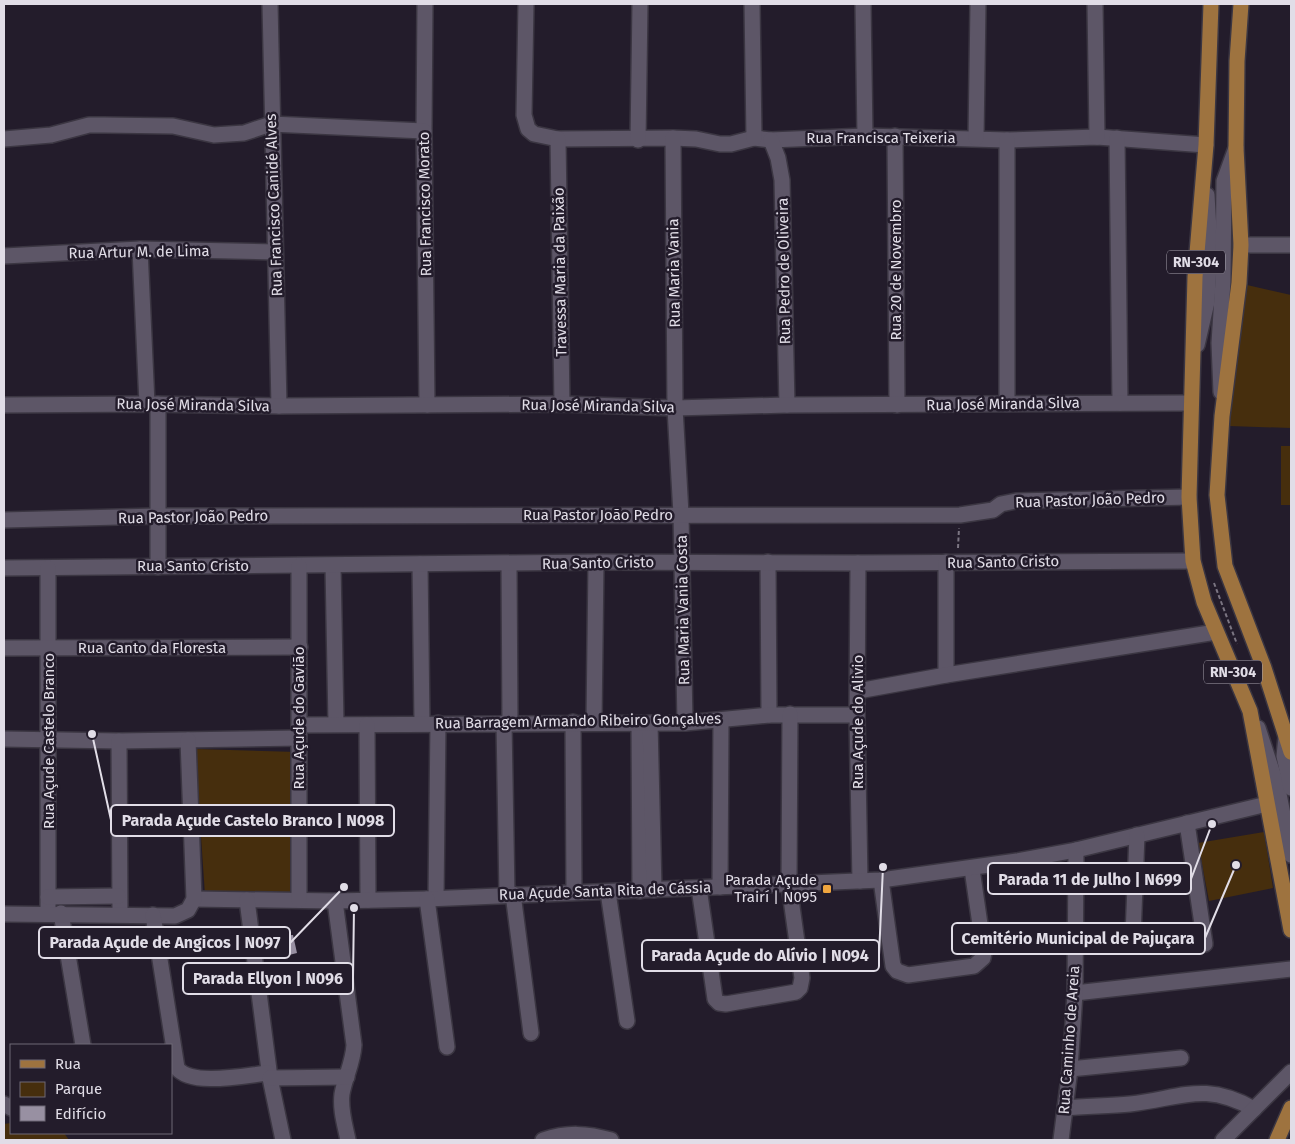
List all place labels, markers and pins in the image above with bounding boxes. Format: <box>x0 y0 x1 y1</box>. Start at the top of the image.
callout: Parada Açude Castelo Branco | N098 <box>111 805 394 836</box>
callout: Parada 11 de Julho | N699 <box>988 863 1191 894</box>
place label: Parada Açude Trairí | N095 <box>725 871 817 906</box>
marker: Parada Açude Trairí | N095 <box>821 883 833 895</box>
callout: Cemitério Municipal de Pajuçara <box>952 923 1205 954</box>
callout: Parada Açude de Angicos | N097 <box>39 927 290 958</box>
callout: Parada Açude do Alívio | N094 <box>642 940 879 971</box>
callout: Parada Ellyon | N096 <box>183 963 353 994</box>

